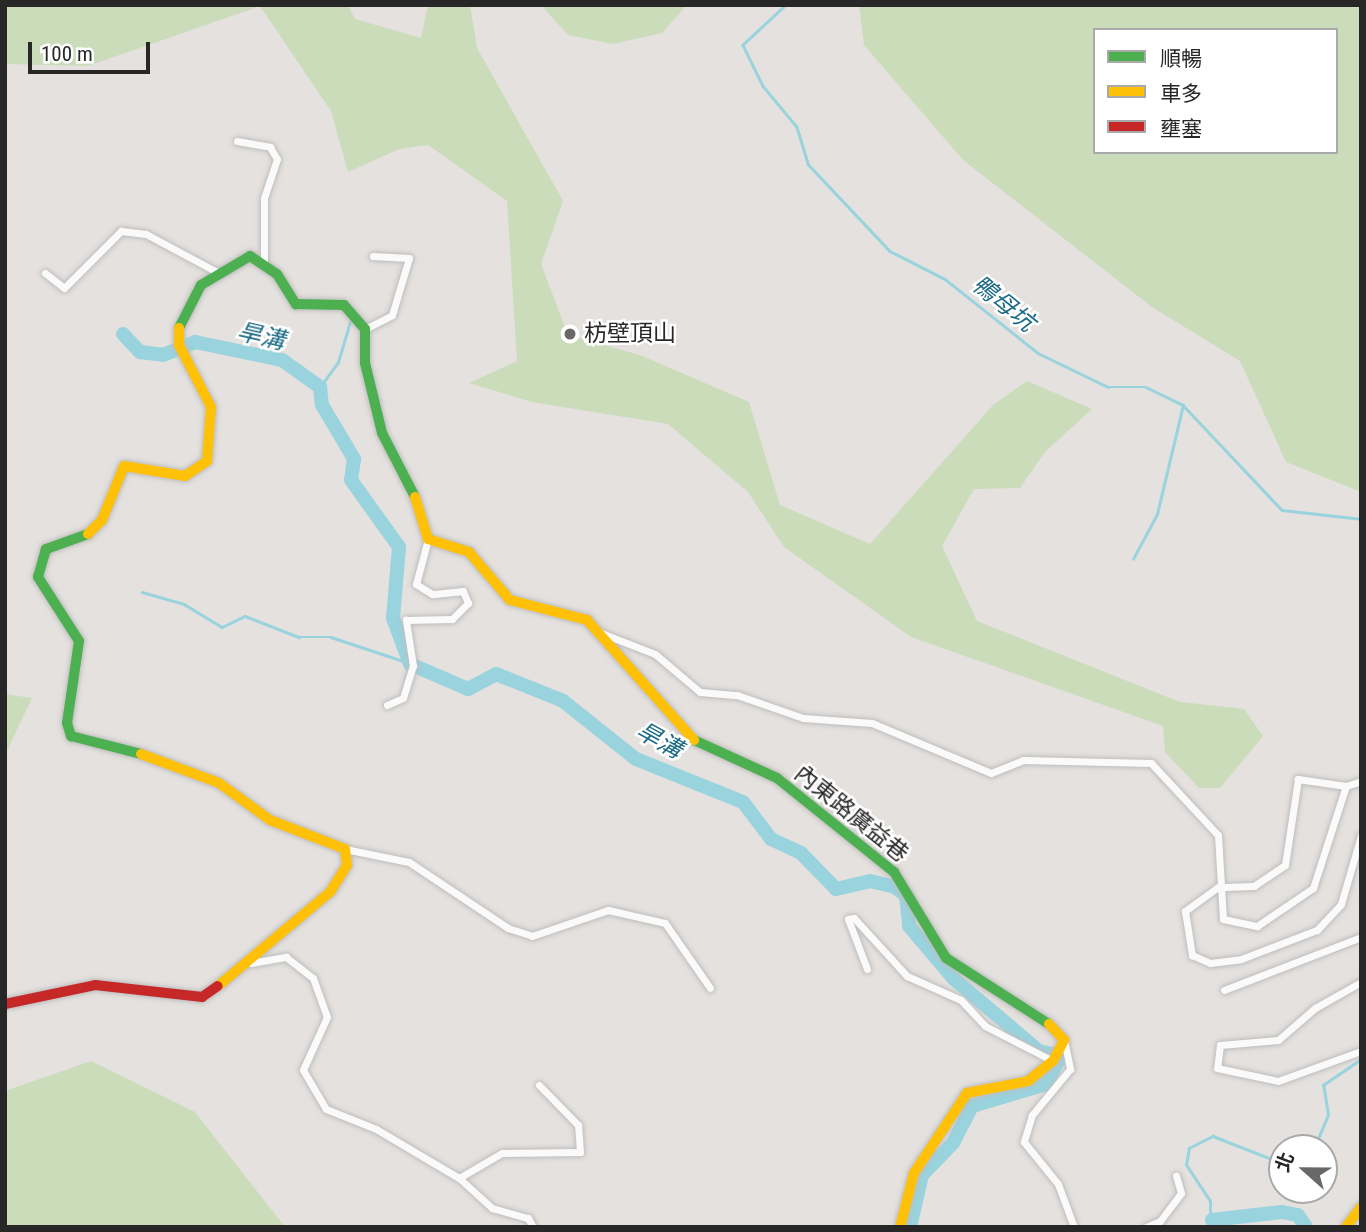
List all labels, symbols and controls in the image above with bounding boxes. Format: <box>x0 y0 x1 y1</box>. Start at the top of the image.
scale bar <box>32 28 154 72</box>
legend <box>1093 28 1338 154</box>
text: 100 m <box>41 42 93 66</box>
text: 順暢 <box>1160 47 1202 71</box>
text: 車多 <box>1160 82 1202 106</box>
text: 壅塞 <box>1160 117 1202 141</box>
water label: 鴨母坑 <box>966 270 1040 338</box>
water label: 旱溝 <box>234 318 288 356</box>
place label: 枋壁頂山 <box>584 320 676 348</box>
marker: 枋壁頂山 <box>562 326 578 342</box>
water label: 旱溝 <box>631 717 687 765</box>
street label: 內東路廣益巷 <box>789 760 913 868</box>
north arrow <box>1268 1134 1338 1204</box>
text: 北 <box>1271 1149 1299 1175</box>

